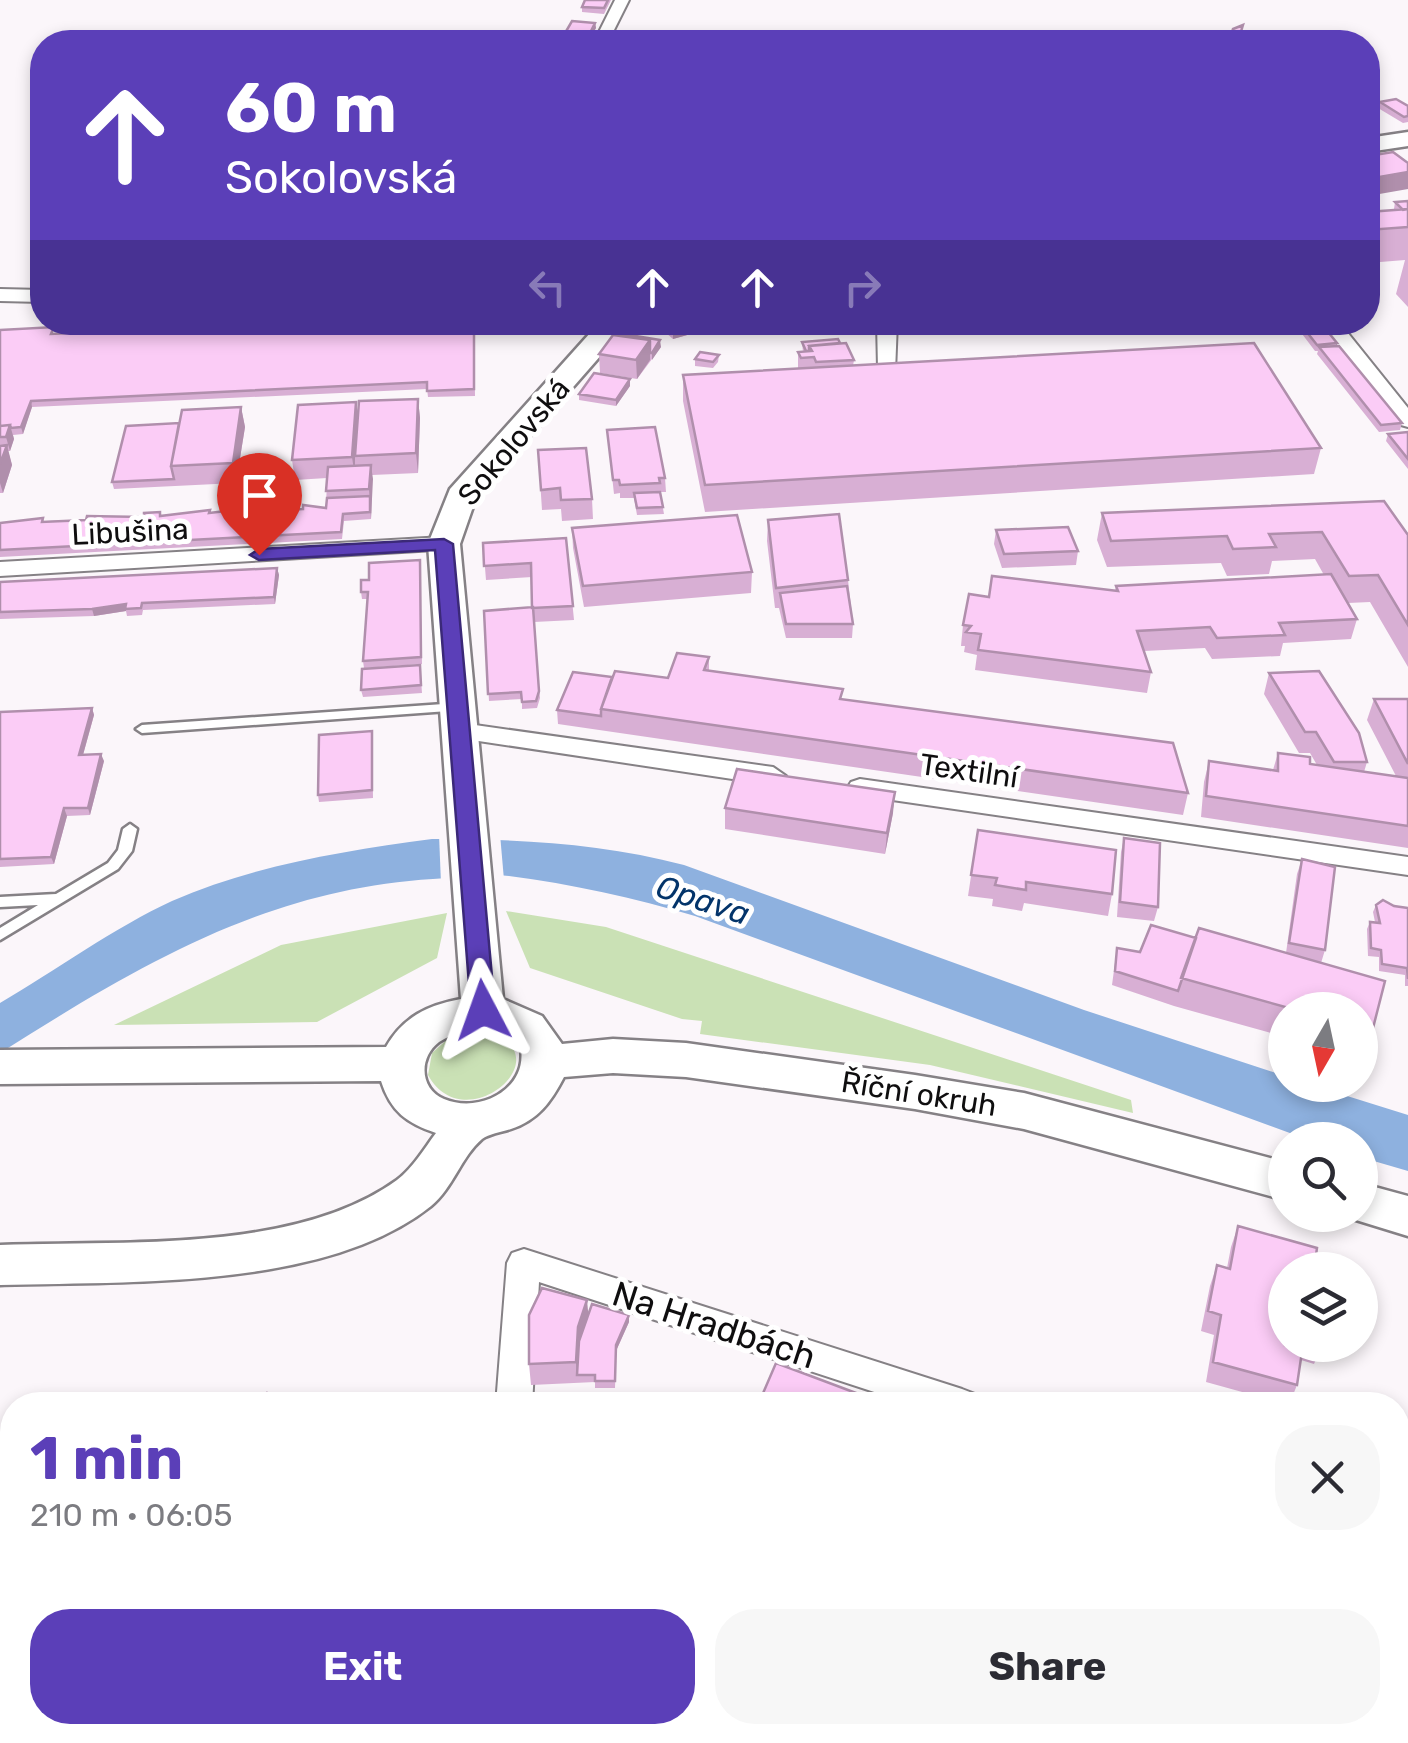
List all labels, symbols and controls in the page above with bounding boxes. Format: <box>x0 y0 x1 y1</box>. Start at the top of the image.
text: 60 m <box>225 67 397 150</box>
icon: ahead <box>60 70 190 200</box>
text: Sokolovská <box>225 151 457 204</box>
icon: left <box>520 260 575 315</box>
icon: ahead <box>625 260 680 315</box>
icon: ahead <box>730 260 785 315</box>
icon: right <box>835 260 890 315</box>
street label: Sokolovská <box>450 371 578 513</box>
pin <box>217 453 302 556</box>
icon: arrive <box>232 468 287 523</box>
street label: Libušina <box>70 511 190 553</box>
street label: Textilní <box>918 746 1022 796</box>
water label: Opava <box>652 867 754 933</box>
position arrow <box>431 958 535 1062</box>
north arrow <box>1268 992 1378 1102</box>
map controls <box>1268 992 1378 1362</box>
street label: Říční okruh <box>839 1064 999 1124</box>
button: search <box>1268 1122 1378 1232</box>
button: layers <box>1268 1252 1378 1362</box>
street label: Na Hradbách <box>607 1272 821 1378</box>
text: 1 min <box>30 1423 183 1494</box>
button: close <box>1275 1425 1380 1530</box>
text: 210 m · 06:05 <box>30 1496 232 1534</box>
button: Exit <box>30 1609 695 1724</box>
button: Share <box>715 1609 1380 1724</box>

